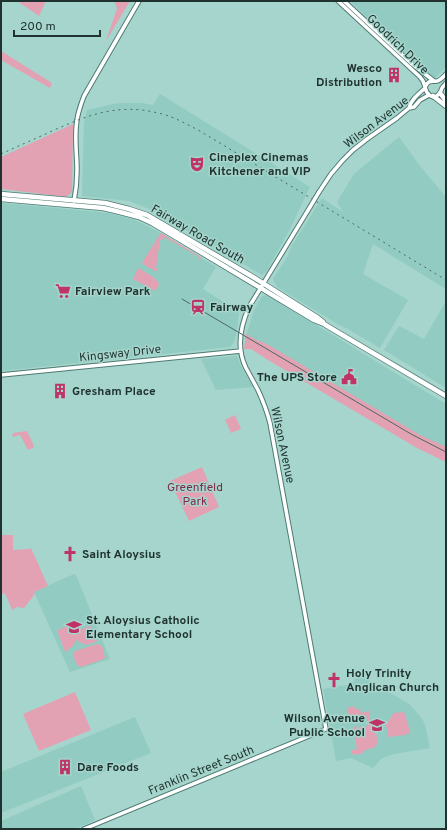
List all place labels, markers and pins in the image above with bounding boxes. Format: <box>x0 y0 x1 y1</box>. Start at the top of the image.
place label: Wesco Distribution <box>316 61 382 91</box>
building icon: Wesco Distribution <box>385 66 403 84</box>
place label: Cineplex Cinemas Kitchener and VIP <box>209 150 311 180</box>
theatre icon: Cineplex Cinemas Kitchener and VIP <box>188 155 206 173</box>
supermarket icon: Fairview Park <box>54 282 72 300</box>
place label: Fairview Park <box>75 284 151 300</box>
station icon: Fairway <box>189 298 207 316</box>
place label: Fairway <box>210 300 253 316</box>
public building icon: The UPS Store <box>340 368 358 386</box>
place label: The UPS Store <box>257 370 337 386</box>
building icon: Gresham Place <box>51 382 69 400</box>
place label: Gresham Place <box>72 384 156 400</box>
church icon: Saint Aloysius <box>61 545 79 563</box>
place label: Saint Aloysius <box>82 547 161 563</box>
place label: St. Aloysius Catholic Elementary School <box>86 613 200 643</box>
school or university icon: St. Aloysius Catholic Elementary School <box>65 618 83 636</box>
place label: Holy Trinity Anglican Church <box>346 666 439 696</box>
church icon: Holy Trinity Anglican Church <box>325 671 343 689</box>
place label: Wilson Avenue Public School <box>284 711 365 741</box>
school or university icon: Wilson Avenue Public School <box>368 716 386 734</box>
building icon: Dare Foods <box>56 758 74 776</box>
place label: Dare Foods <box>77 760 139 776</box>

